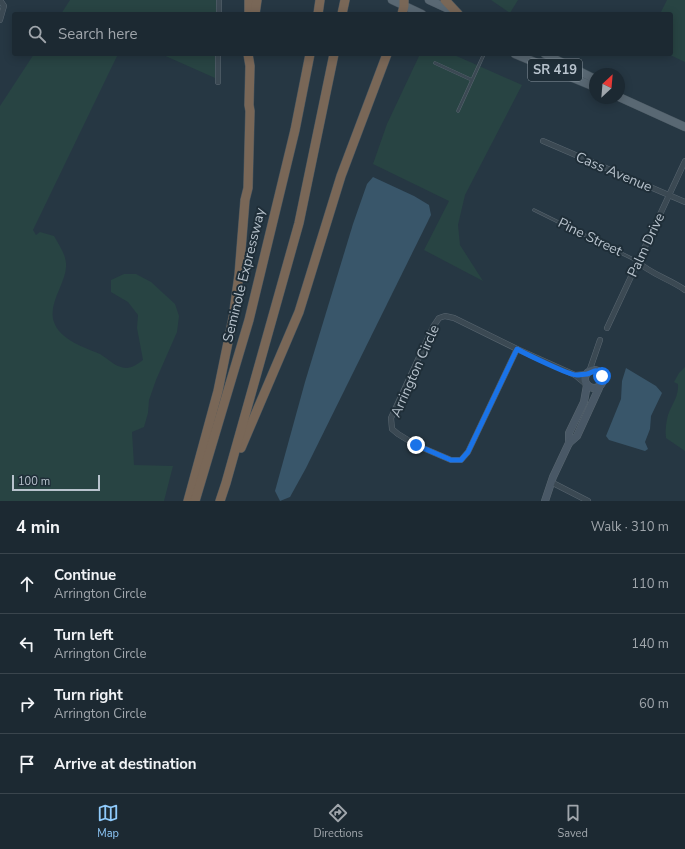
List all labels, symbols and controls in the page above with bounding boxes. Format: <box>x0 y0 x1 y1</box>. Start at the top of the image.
search box <box>12 12 673 56</box>
icon: search <box>26 23 48 45</box>
text: Search here <box>58 24 138 44</box>
road number: SR 419 <box>528 59 582 81</box>
north arrow <box>589 68 625 104</box>
street label: Cass Avenue <box>573 147 655 197</box>
street label: Seminole Expressway <box>218 205 270 344</box>
street label: Palm Drive <box>623 210 669 280</box>
street label: Pine Street <box>555 213 625 261</box>
street label: Arrington Circle <box>386 322 444 420</box>
route start <box>593 367 611 385</box>
route end <box>407 436 425 454</box>
scale bar <box>12 473 100 492</box>
text: 100 m <box>18 474 50 489</box>
text: 4 min <box>16 516 60 539</box>
text: Walk · 310 m <box>591 518 669 536</box>
text: Continue <box>54 565 116 585</box>
icon: ahead <box>16 573 38 595</box>
text: 110 m <box>631 575 669 593</box>
text: Arrington Circle <box>54 585 146 603</box>
text: Turn left <box>54 625 113 645</box>
icon: left <box>16 633 38 655</box>
text: 140 m <box>631 635 669 653</box>
text: Arrington Circle <box>54 645 146 663</box>
text: Turn right <box>54 685 123 705</box>
icon: right <box>16 693 38 715</box>
text: 60 m <box>639 695 669 713</box>
text: Arrington Circle <box>54 705 146 723</box>
icon: arrive <box>16 753 38 775</box>
text: Arrive at destination <box>54 754 197 774</box>
tab: Map <box>97 802 119 841</box>
tab: Directions <box>313 802 363 841</box>
tab: Saved <box>557 802 588 841</box>

